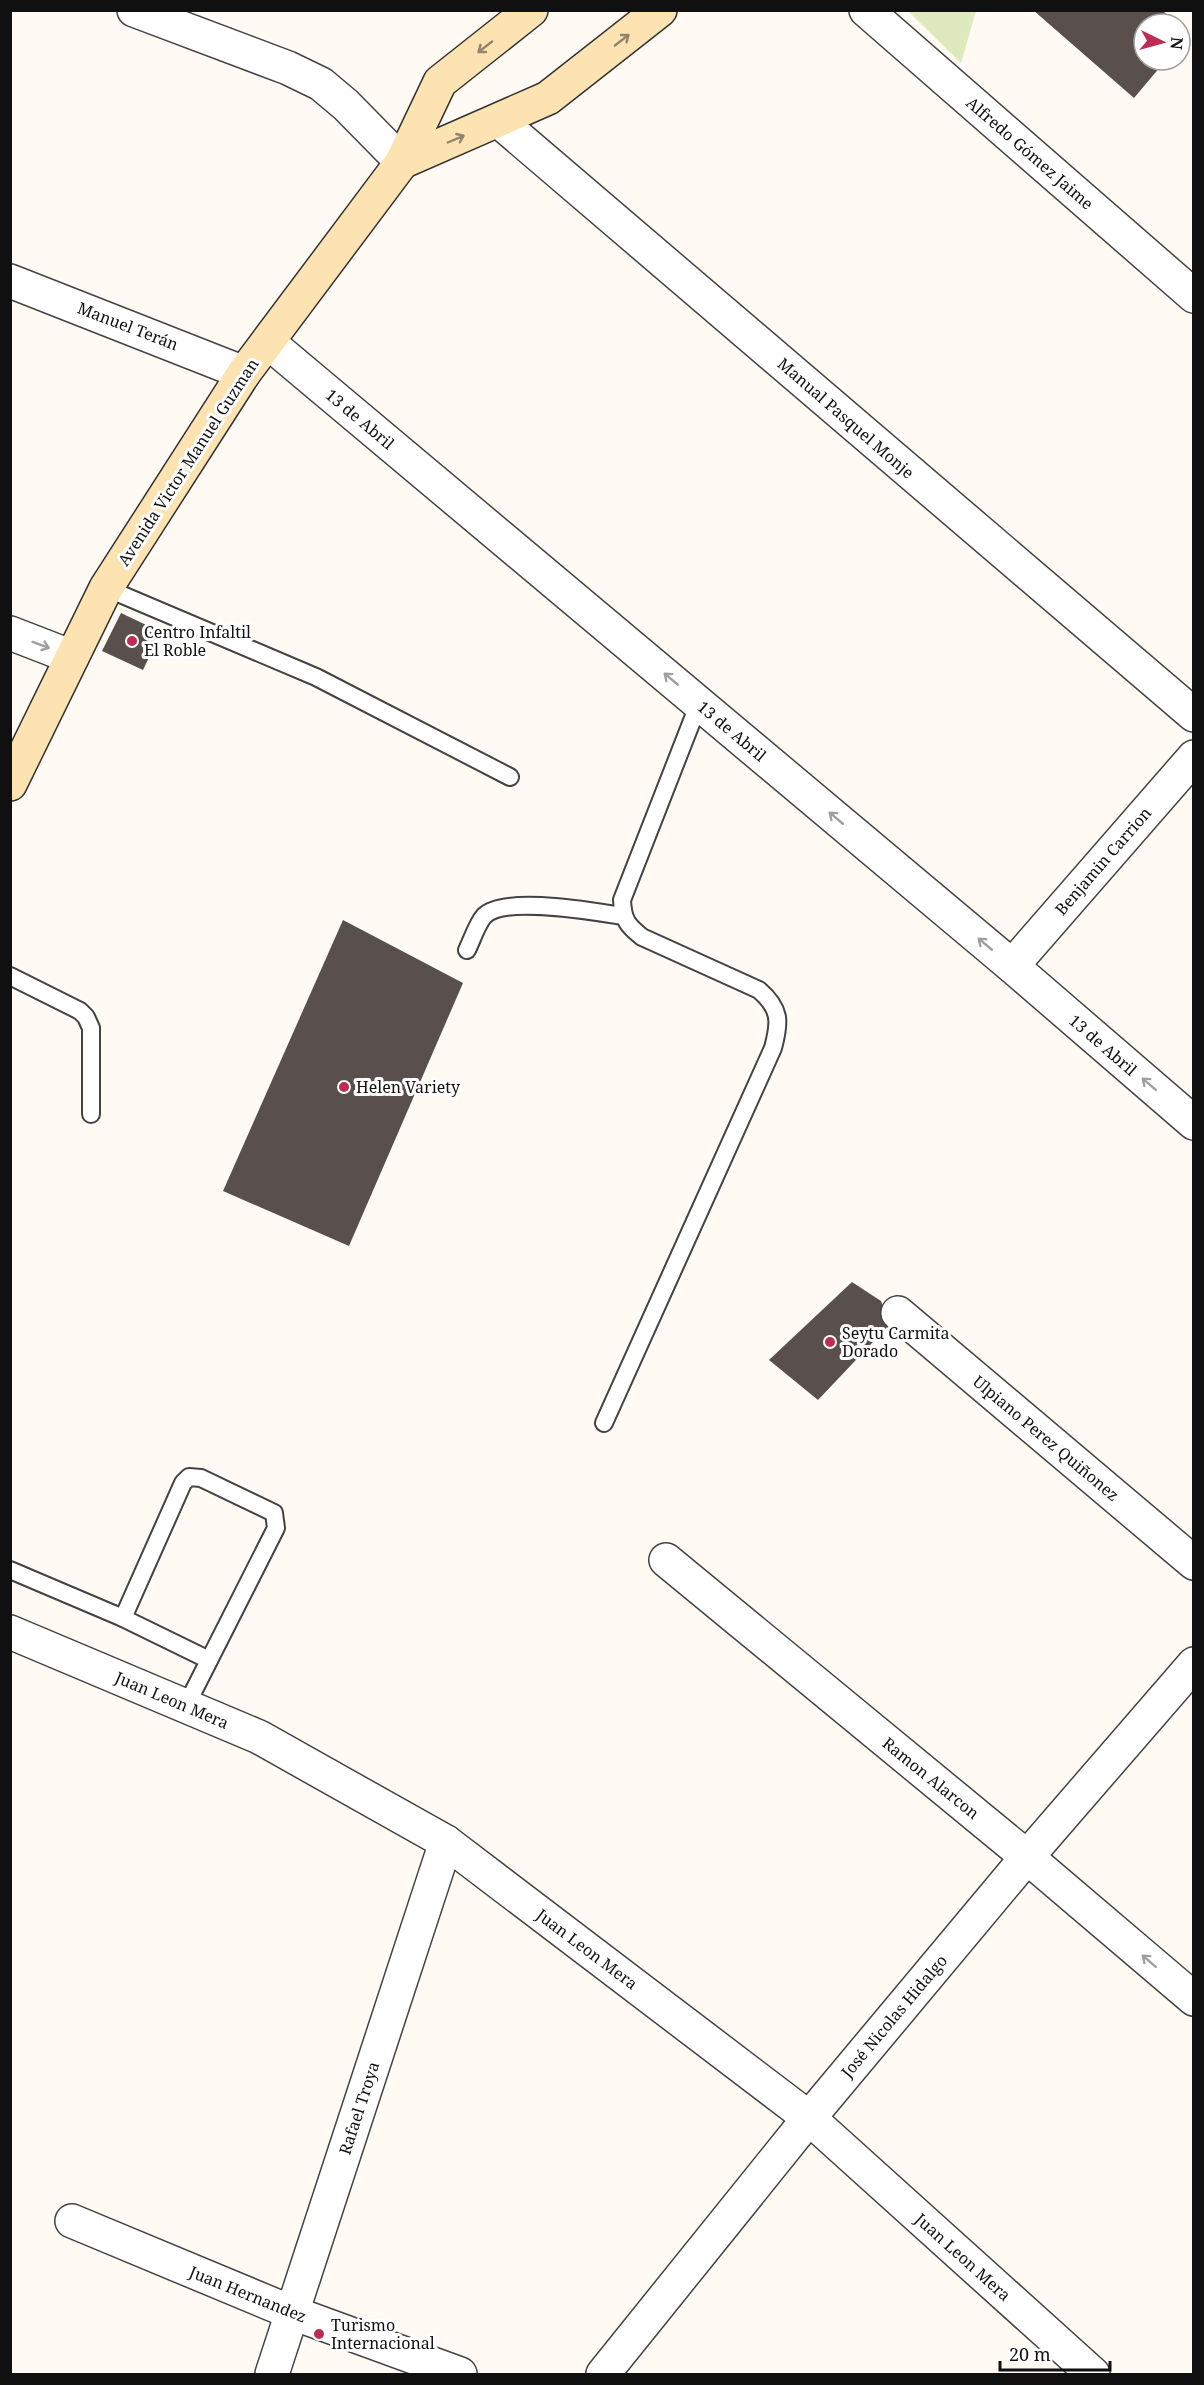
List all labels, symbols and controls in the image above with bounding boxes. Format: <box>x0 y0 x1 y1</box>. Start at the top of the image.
north arrow <box>1132 12 1192 72</box>
one-way arrow <box>614 34 630 47</box>
text: N <box>1165 36 1188 51</box>
one-way arrow <box>477 40 493 53</box>
street label: Alfredo Gómez Jaime <box>962 92 1098 214</box>
one-way arrow <box>446 133 464 144</box>
street label: Manuel Terán <box>74 297 182 355</box>
street label: Manual Pasquel Monje <box>773 353 919 483</box>
street label: Avenida Victor Manuel Guzman <box>113 354 263 570</box>
street label: 13 de Abril <box>321 384 399 454</box>
place label: Centro Infaltil El Roble <box>144 621 251 661</box>
marker: Centro Infaltil El Roble <box>125 634 139 648</box>
one-way arrow <box>31 641 50 652</box>
one-way arrow <box>663 673 679 686</box>
street label: 13 de Abril <box>693 696 771 766</box>
street label: Benjamin Carrion <box>1050 802 1156 920</box>
one-way arrow <box>829 811 844 825</box>
one-way arrow <box>978 937 994 950</box>
street label: 13 de Abril <box>1064 1009 1142 1081</box>
place label: Helen Variety <box>356 1076 461 1098</box>
one-way arrow <box>1141 1078 1157 1091</box>
marker: Helen Variety <box>337 1080 351 1094</box>
place label: Seytu Carmita Dorado <box>842 1322 950 1362</box>
marker: Seytu Carmita Dorado <box>823 1335 837 1349</box>
street label: Ulpiano Perez Quiñonez <box>968 1370 1124 1506</box>
street label: Juan Leon Mera <box>111 1666 232 1734</box>
street label: Ramon Alarcon <box>878 1732 984 1824</box>
street label: Juan Leon Mera <box>531 1903 642 1994</box>
street label: José Nicolas Hidalgo <box>835 1950 952 2083</box>
one-way arrow <box>1142 1954 1157 1968</box>
street label: Rafael Troya <box>334 2059 384 2157</box>
street label: Juan Leon Mera <box>910 2208 1015 2306</box>
street label: Juan Hernandez <box>185 2260 310 2327</box>
place label: Turismo Internacional <box>331 2314 435 2354</box>
marker: Turismo Internacional <box>312 2327 326 2341</box>
scale bar <box>1000 2334 1110 2372</box>
text: 20 m <box>1009 2342 1051 2366</box>

